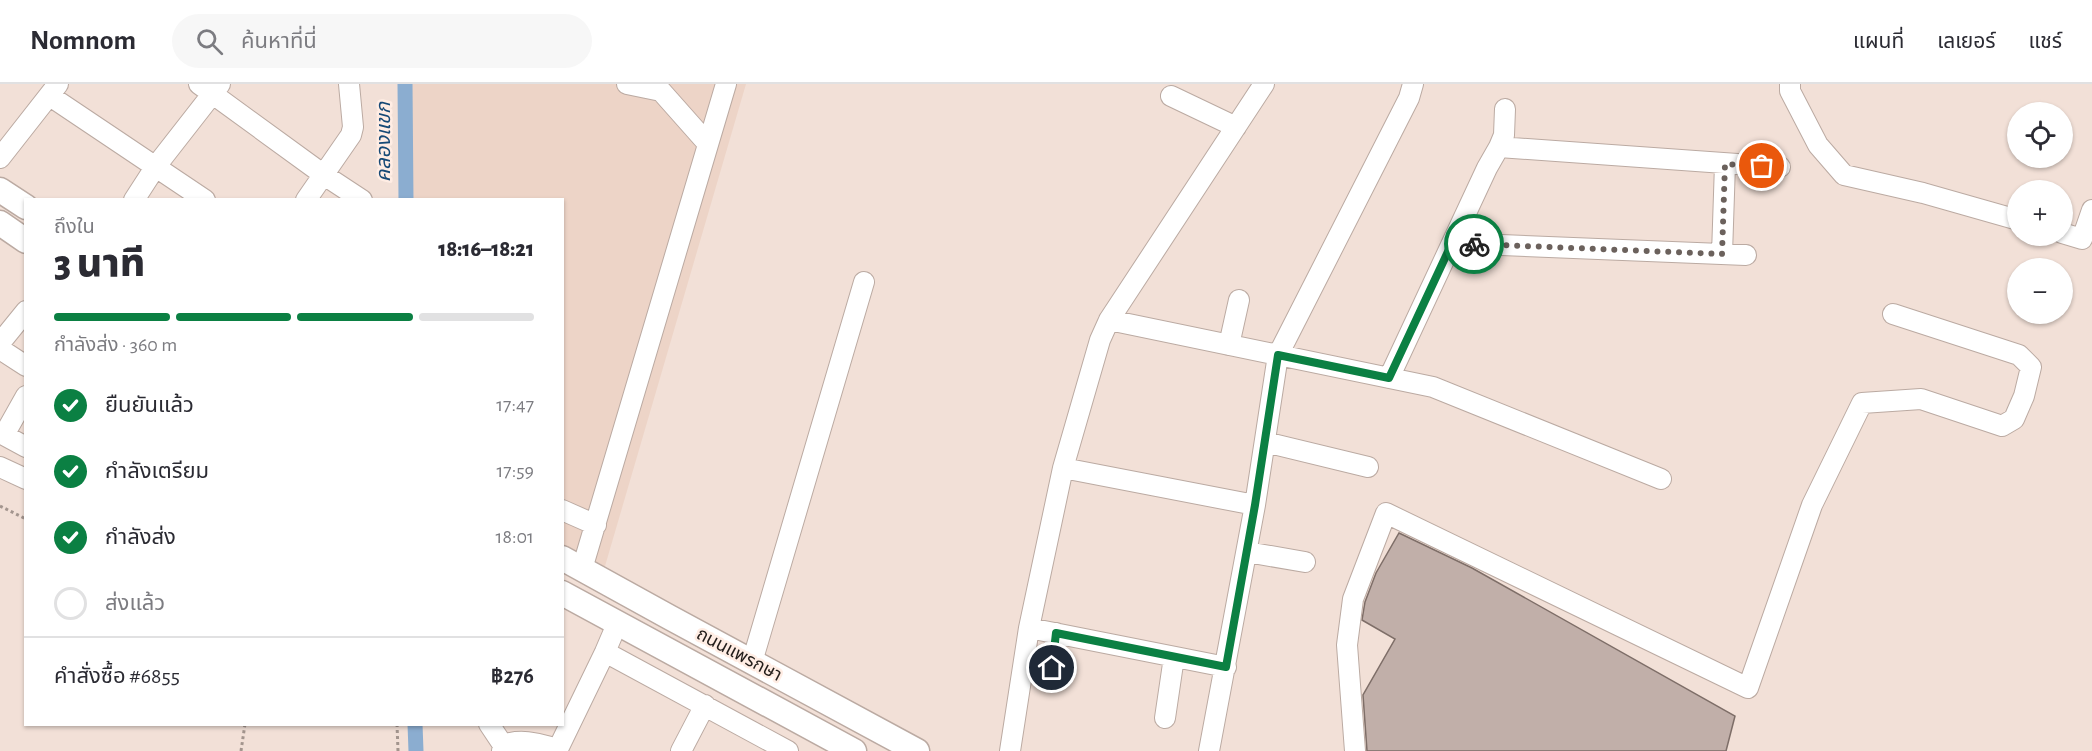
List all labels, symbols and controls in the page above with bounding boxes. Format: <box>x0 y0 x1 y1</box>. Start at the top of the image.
search box <box>172 14 592 68</box>
icon: search <box>193 25 226 58</box>
text: Nomnom <box>30 27 136 55</box>
text: ค้นหาที่นี่ <box>241 30 317 52</box>
text: แผนที่ <box>1853 31 1904 52</box>
text: เลเยอร์ <box>1937 31 1996 52</box>
text: แชร์ <box>2029 31 2062 52</box>
water label: คลองแขก <box>374 101 394 182</box>
map controls <box>2007 102 2073 324</box>
button: locate <box>2007 102 2073 168</box>
pin <box>1736 140 1787 191</box>
icon: bag <box>1745 149 1778 182</box>
button: + <box>2007 180 2073 246</box>
courier <box>1444 214 1504 274</box>
text: ถึงใน <box>54 217 95 237</box>
icon: bike <box>1458 228 1491 261</box>
text: 18:16–18:21 <box>438 238 534 260</box>
text: 3 นาที <box>54 245 145 284</box>
button: − <box>2007 258 2073 324</box>
text: กำลังส่ง · 360 m <box>54 335 177 355</box>
icon: check <box>54 389 87 422</box>
text: ยืนยันแล้ว <box>105 394 194 416</box>
text: 17:47 <box>496 395 534 415</box>
icon: check <box>54 455 87 488</box>
text: กำลังเตรียม <box>105 460 209 482</box>
text: 17:59 <box>496 461 534 481</box>
icon: check <box>54 521 87 554</box>
text: กำลังส่ง <box>105 526 176 548</box>
text: 18:01 <box>496 527 534 547</box>
text: ส่งแล้ว <box>105 592 165 614</box>
street label: ถนนแพรกษา <box>693 625 785 685</box>
pin <box>1026 642 1077 693</box>
icon: home <box>1035 651 1068 684</box>
text: คำสั่งซื้อ #6855 <box>54 665 180 687</box>
text: ฿276 <box>491 665 534 687</box>

